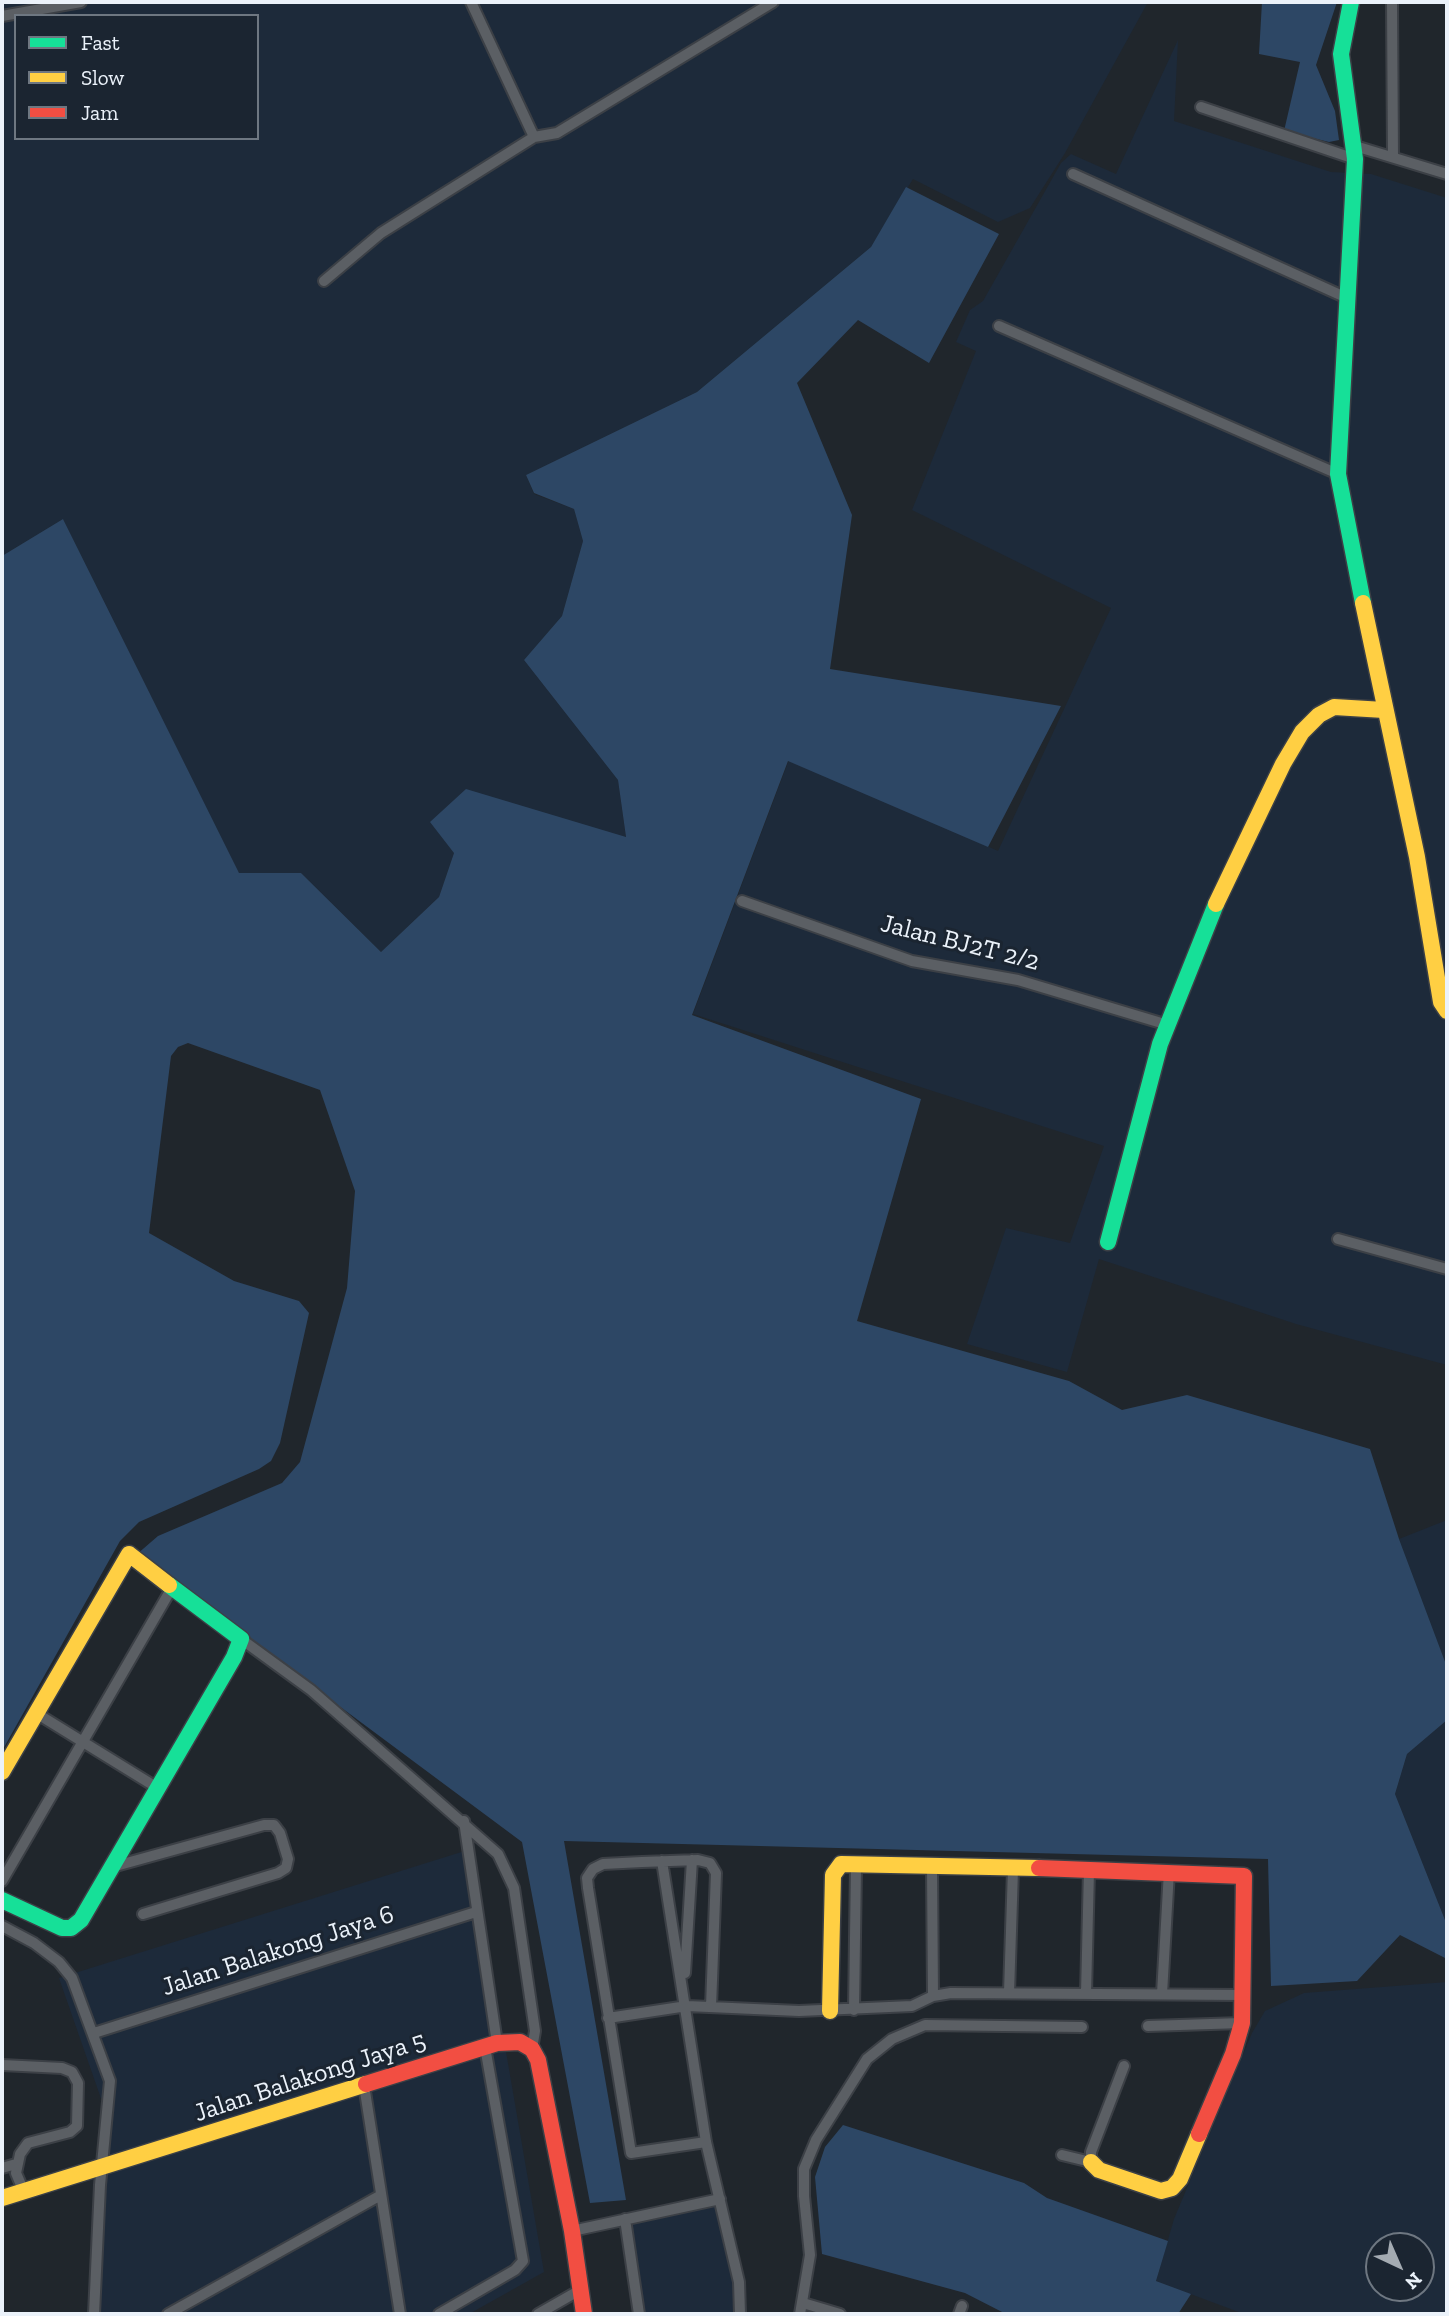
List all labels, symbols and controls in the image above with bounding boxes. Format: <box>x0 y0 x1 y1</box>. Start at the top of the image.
legend <box>14 14 259 140</box>
text: Fast <box>81 30 120 55</box>
text: Slow <box>81 65 124 90</box>
text: Jam <box>81 100 118 125</box>
street label: Jalan BJ2T 2/2 <box>878 908 1042 978</box>
street label: Jalan Balakong Jaya 6 <box>158 1899 398 2003</box>
street label: Jalan Balakong Jaya 5 <box>190 2025 430 2129</box>
north arrow <box>1365 2232 1435 2302</box>
text: N <box>1400 2268 1427 2294</box>

